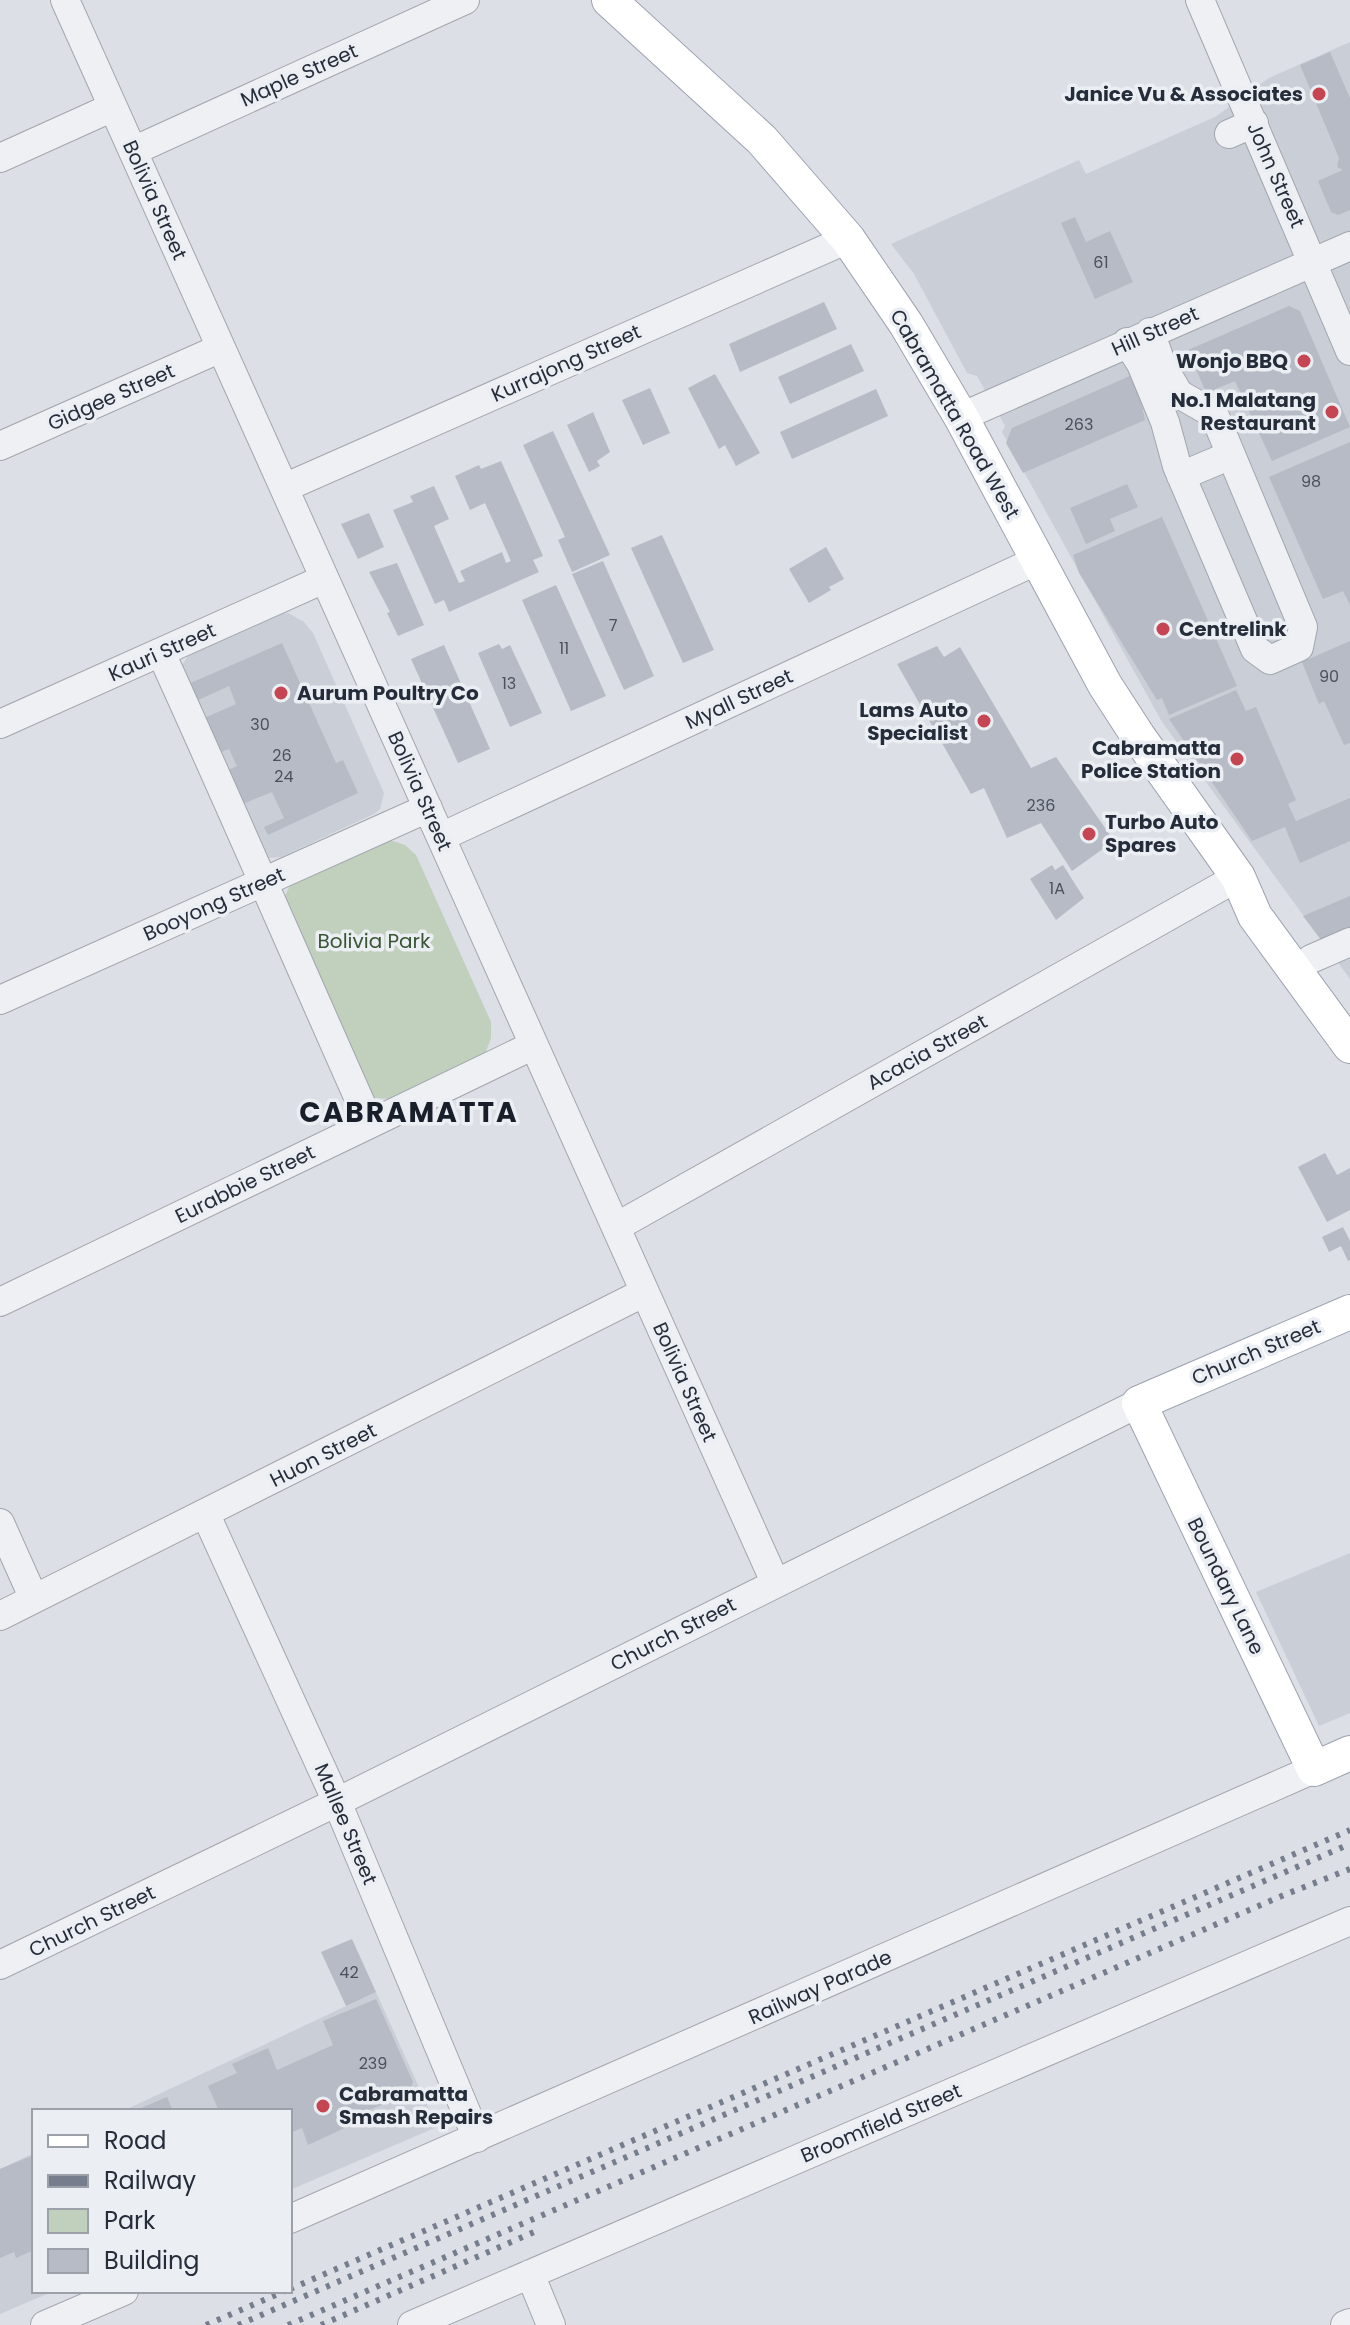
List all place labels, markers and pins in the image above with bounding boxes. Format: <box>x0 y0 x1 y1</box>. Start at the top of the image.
place label: Janice Vu & Associates <box>1064 80 1303 108</box>
marker: Janice Vu & Associates <box>1310 85 1328 103</box>
place label: Wonjo BBQ <box>1176 347 1288 375</box>
marker: Wonjo BBQ <box>1295 352 1313 370</box>
place label: No.1 Malatang Restaurant <box>1171 386 1316 437</box>
marker: No.1 Malatang Restaurant <box>1323 403 1341 421</box>
place label: Centrelink <box>1179 615 1287 643</box>
marker: Centrelink <box>1154 620 1172 638</box>
place label: Aurum Poultry Co <box>297 679 479 707</box>
marker: Aurum Poultry Co <box>272 684 290 702</box>
place label: Lams Auto Specialist <box>859 696 968 747</box>
marker: Lams Auto Specialist <box>975 712 993 730</box>
place label: Cabramatta Police Station <box>1081 734 1221 785</box>
marker: Cabramatta Police Station <box>1228 750 1246 768</box>
place label: Turbo Auto Spares <box>1105 808 1219 859</box>
marker: Turbo Auto Spares <box>1080 825 1098 843</box>
place label: Cabramatta Smash Repairs <box>339 2080 493 2131</box>
marker: Cabramatta Smash Repairs <box>314 2097 332 2115</box>

